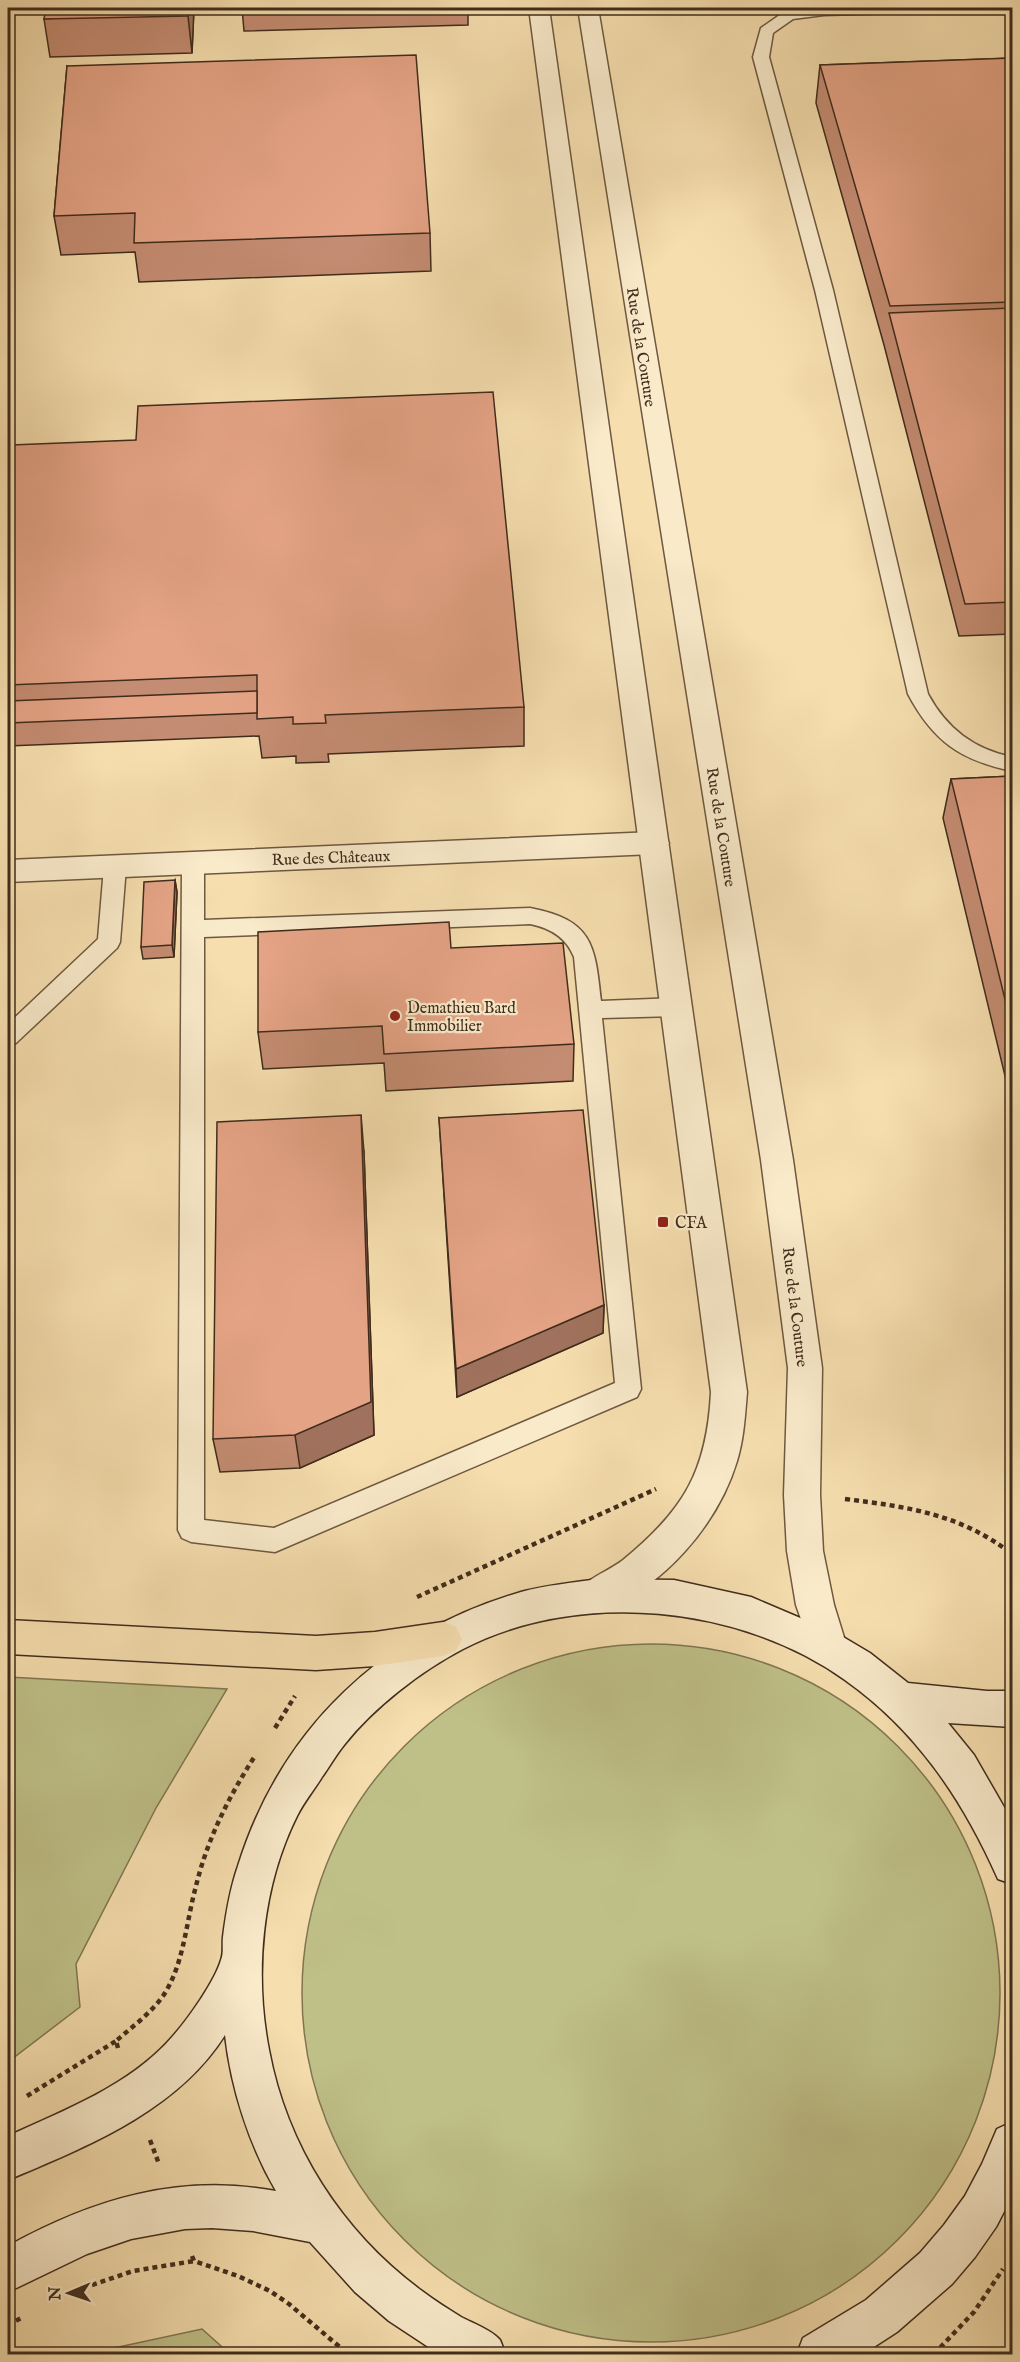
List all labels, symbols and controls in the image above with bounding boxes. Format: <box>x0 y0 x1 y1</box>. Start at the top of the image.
street label: Rue de la Couture <box>621 286 659 408</box>
street label: Rue de la Couture <box>701 766 739 888</box>
street label: Rue des Châteaux <box>271 847 391 871</box>
place label: Demathieu Bard Immobilier <box>407 999 516 1037</box>
marker: Demathieu Bard Immobilier <box>388 1009 402 1023</box>
place label: CFA <box>675 1214 708 1234</box>
marker: CFA <box>656 1215 670 1229</box>
street label: Rue de la Couture <box>777 1246 811 1368</box>
north arrow <box>39 2263 99 2323</box>
text: N <box>46 2286 66 2302</box>

